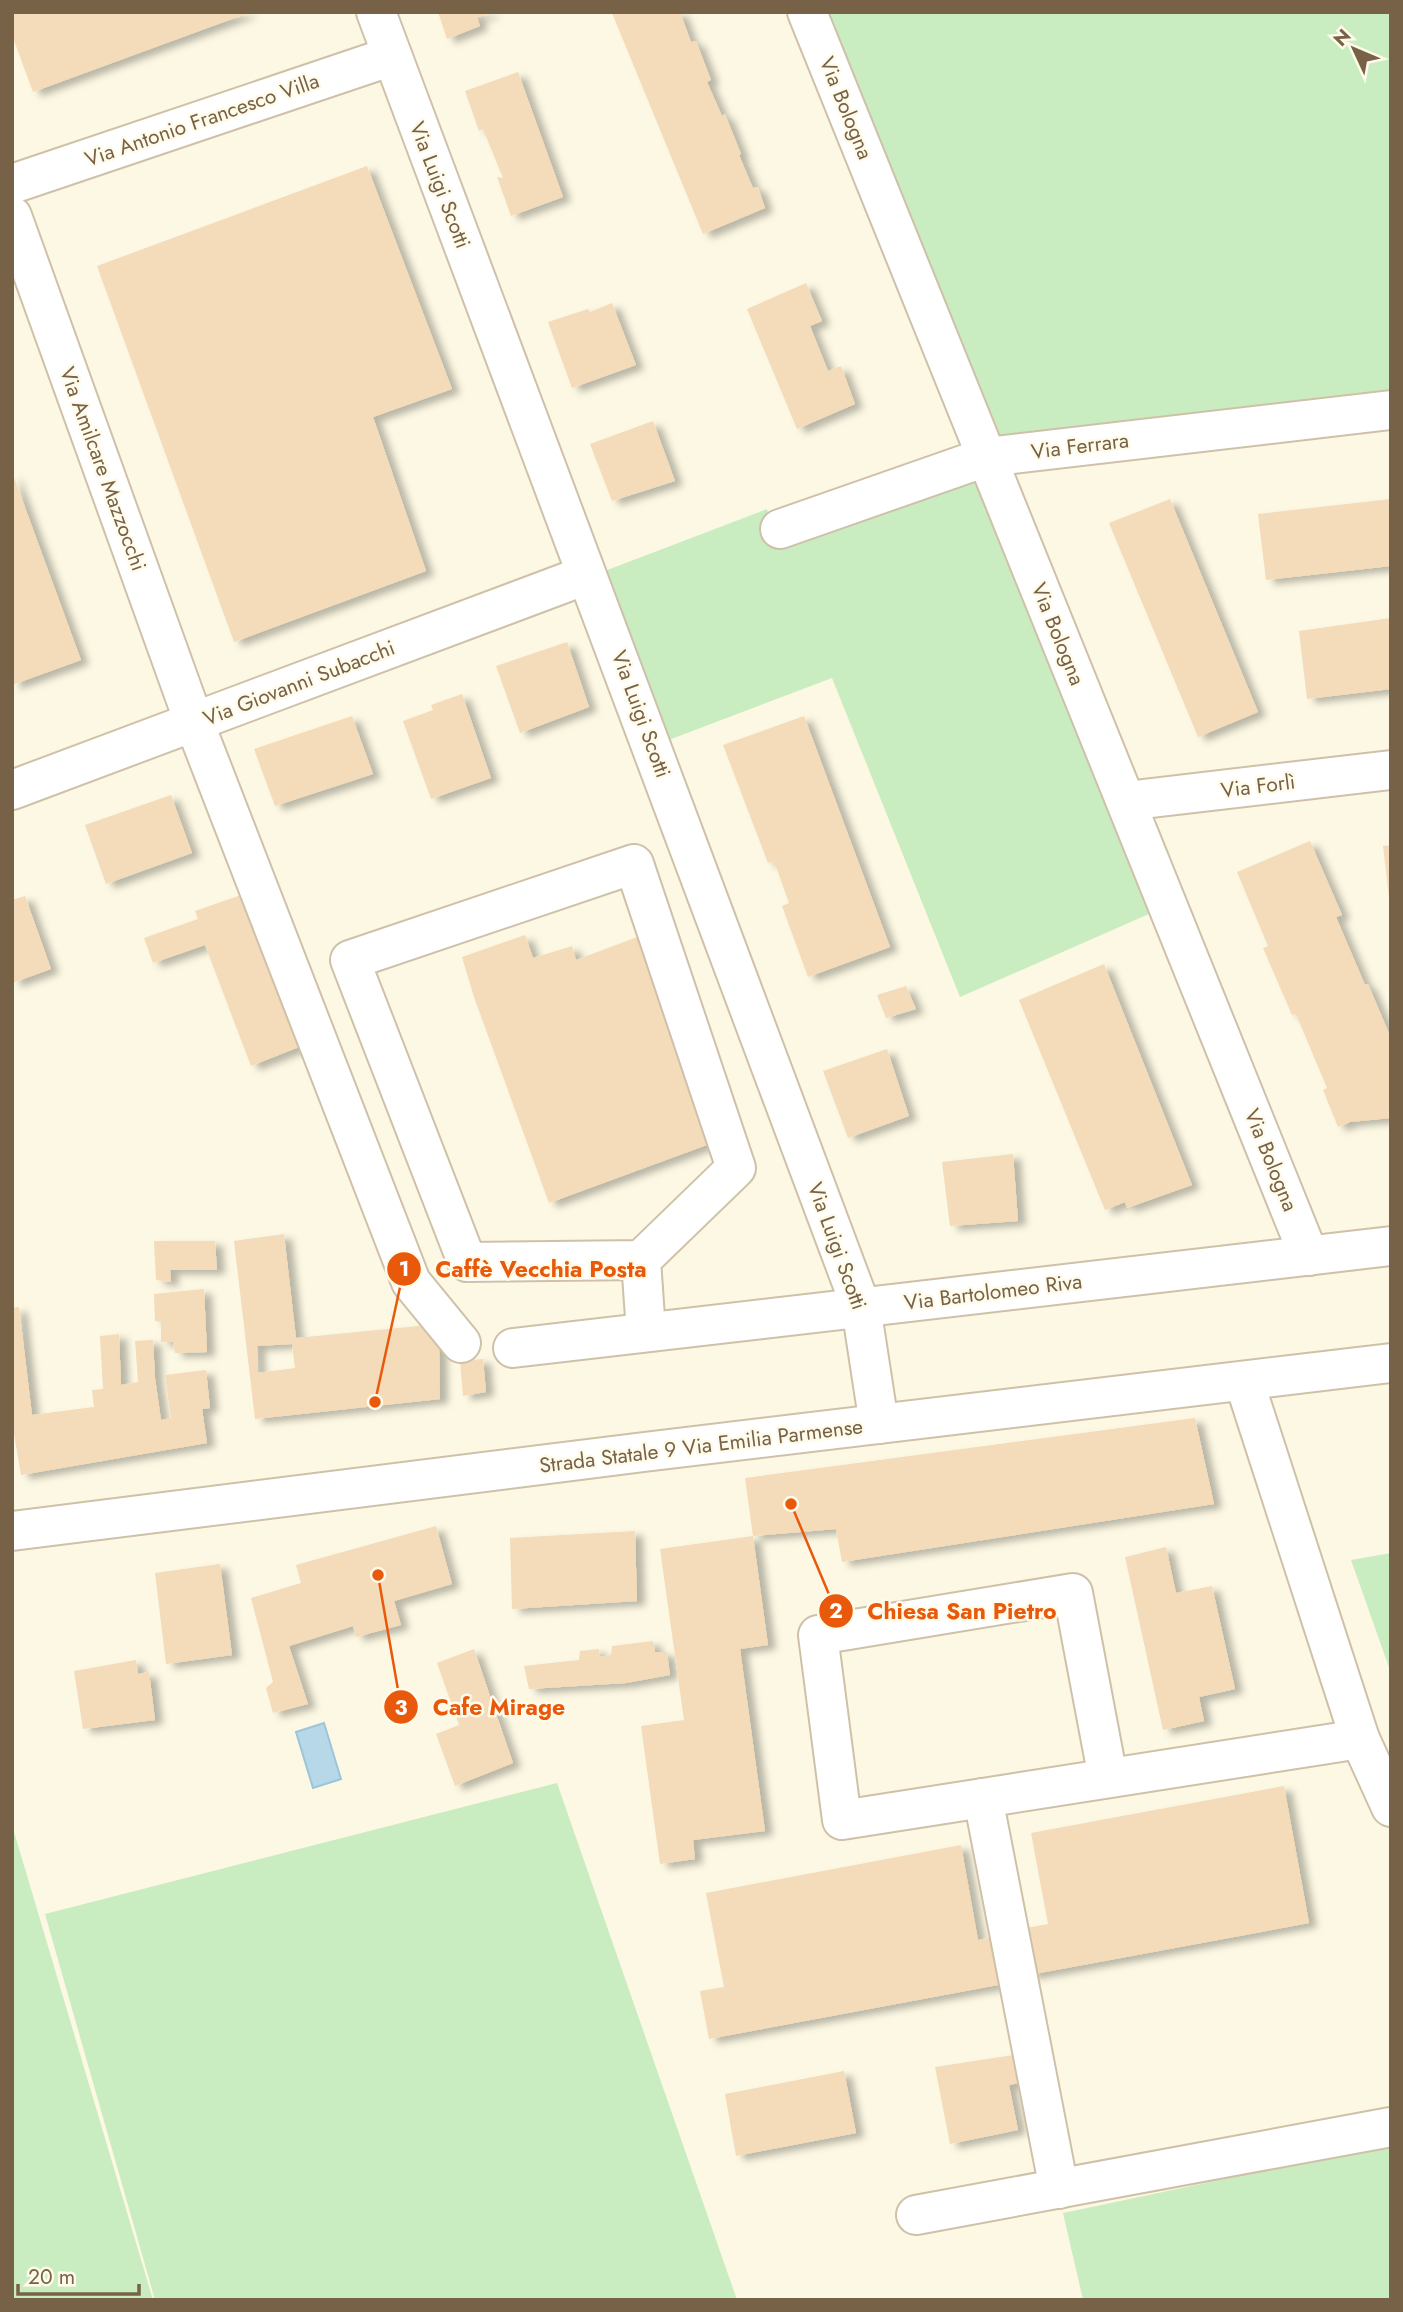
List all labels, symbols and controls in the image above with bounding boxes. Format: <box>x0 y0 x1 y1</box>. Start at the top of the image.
north arrow <box>1319 14 1389 84</box>
text: N <box>1327 23 1357 52</box>
street label: Via Bologna <box>812 52 880 164</box>
street label: Via Antonio Francesco Villa <box>81 66 323 174</box>
street label: Via Luigi Scotti <box>402 117 478 253</box>
street label: Via Amilcare Mazzocchi <box>52 363 154 575</box>
street label: Via Ferrara <box>1029 425 1131 467</box>
street label: Via Bologna <box>1024 578 1092 690</box>
street label: Via Giovanni Subacchi <box>199 633 399 733</box>
street label: Via Luigi Scotti <box>604 646 678 782</box>
street label: Via Forlì <box>1219 767 1297 805</box>
street label: Via Bologna <box>1237 1104 1305 1216</box>
street label: Via Luigi Scotti <box>800 1178 874 1314</box>
callout: Caffè Vecchia Posta <box>386 1247 661 1291</box>
text: Caffè Vecchia Posta <box>435 1252 647 1286</box>
text: 1 <box>399 1254 409 1284</box>
street label: Via Bartolomeo Riva <box>902 1266 1084 1318</box>
street label: Strada Statale 9 Via Emilia Parmense <box>537 1411 865 1481</box>
callout: Chiesa San Pietro <box>819 1589 1071 1633</box>
text: Chiesa San Pietro <box>867 1594 1057 1628</box>
text: 2 <box>829 1596 843 1626</box>
callout: Cafe Mirage <box>384 1685 579 1729</box>
text: Cafe Mirage <box>433 1690 565 1724</box>
text: 3 <box>394 1693 408 1723</box>
scale bar <box>18 2252 138 2296</box>
text: 20 m <box>28 2262 75 2292</box>

